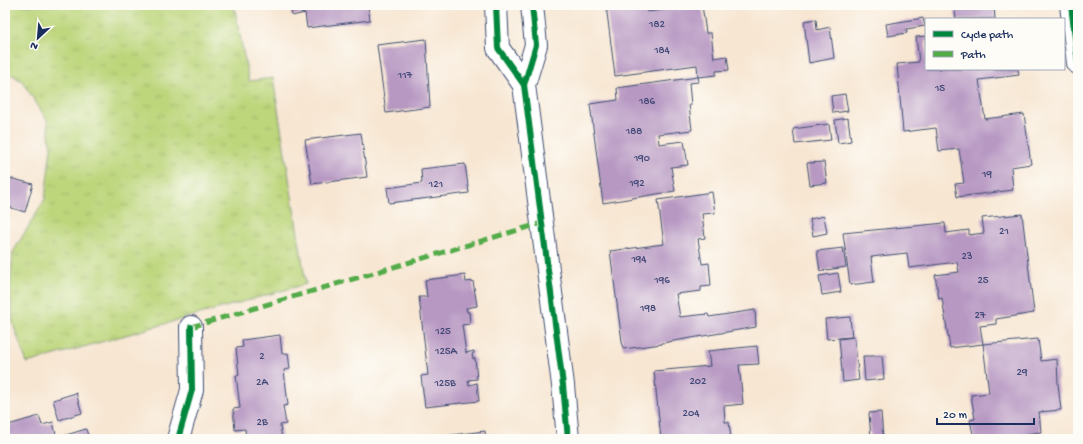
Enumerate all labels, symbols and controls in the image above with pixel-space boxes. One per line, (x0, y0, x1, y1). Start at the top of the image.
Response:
north arrow (18, 18, 58, 58)
legend (925, 18, 1065, 70)
house number: 182 (648, 19, 666, 31)
text: Cycle path (961, 29, 1014, 43)
text: N (29, 38, 40, 52)
house number: 184 (653, 45, 671, 57)
text: Path (960, 49, 986, 63)
house number: 117 (397, 70, 413, 82)
house number: 15 (934, 83, 945, 95)
house number: 186 (638, 96, 655, 108)
house number: 188 (625, 126, 642, 138)
house number: 190 (633, 153, 650, 165)
house number: 19 (981, 169, 992, 181)
house number: 192 (628, 178, 645, 190)
house number: 121 (428, 179, 443, 191)
house number: 21 (999, 226, 1009, 238)
house number: 23 (961, 251, 973, 263)
house number: 194 (630, 254, 647, 266)
house number: 196 (653, 275, 670, 287)
house number: 25 (977, 275, 989, 287)
house number: 198 (639, 303, 656, 315)
house number: 27 (974, 310, 986, 322)
house number: 125 (434, 326, 451, 338)
house number: 125A (434, 346, 458, 358)
house number: 2 (259, 351, 265, 363)
house number: 29 (1017, 367, 1028, 379)
house number: 202 (689, 376, 707, 388)
house number: 2A (256, 377, 268, 389)
house number: 125B (433, 378, 456, 390)
scale bar (937, 400, 1034, 426)
house number: 204 (683, 408, 700, 420)
text: 20 m (943, 409, 968, 423)
house number: 2B (256, 417, 268, 429)

